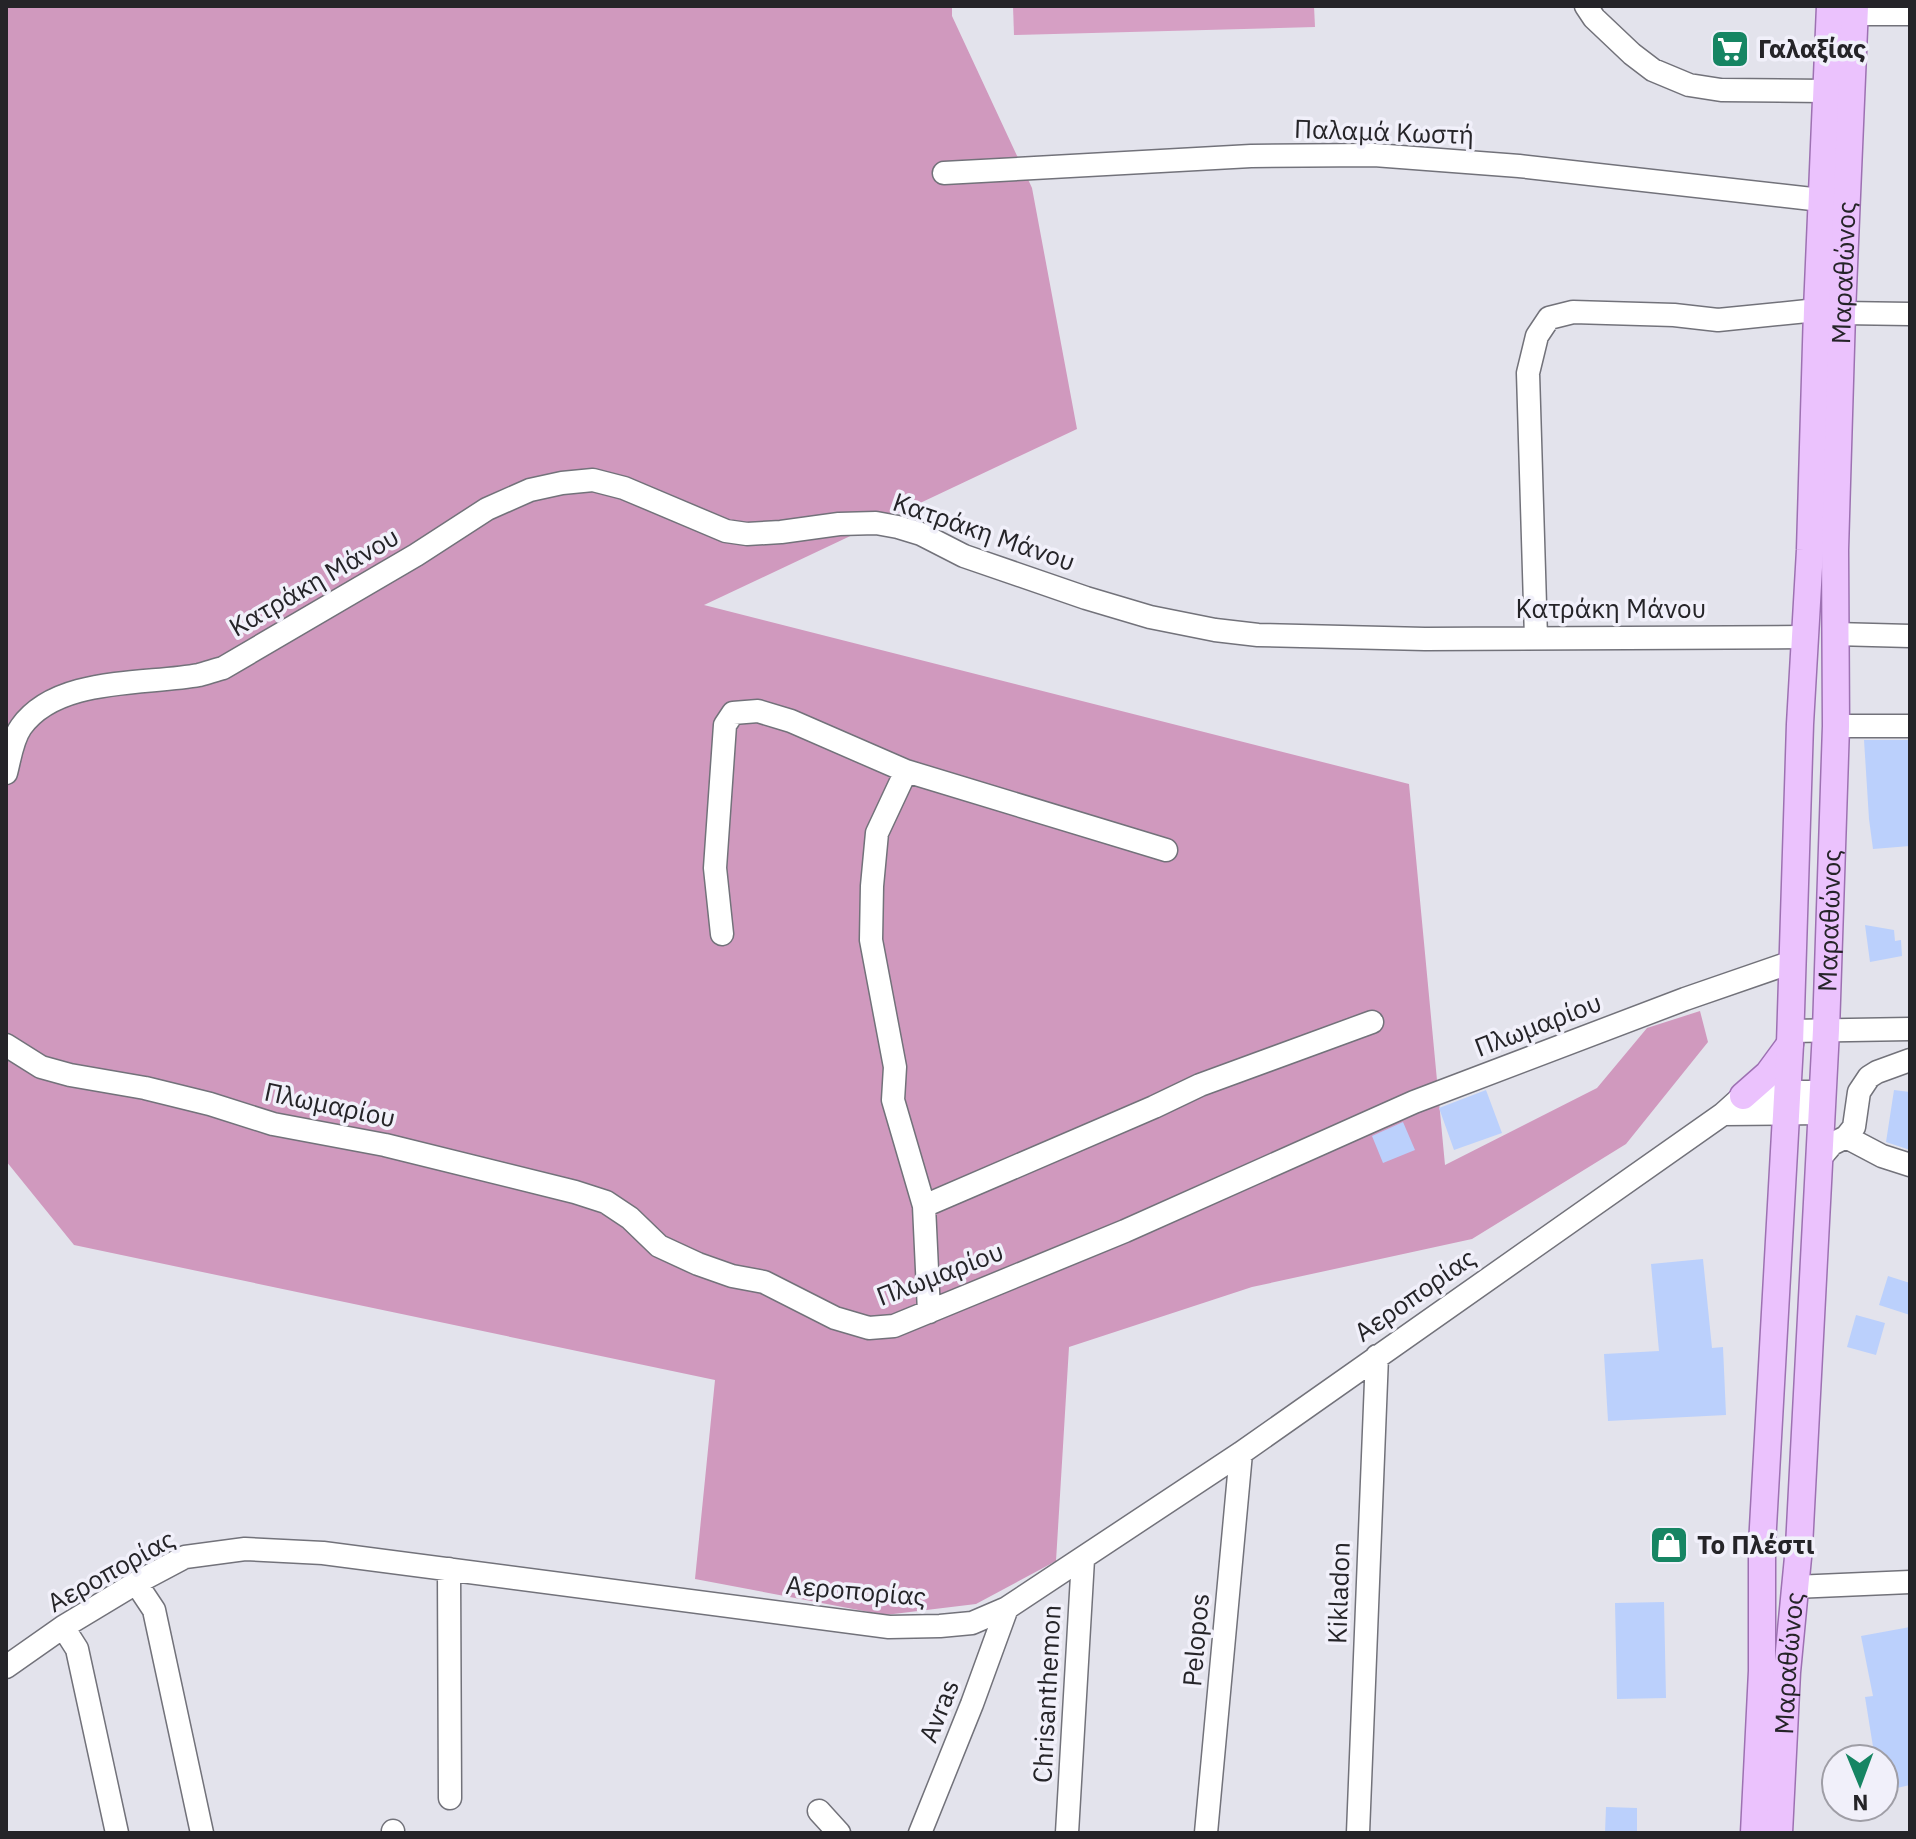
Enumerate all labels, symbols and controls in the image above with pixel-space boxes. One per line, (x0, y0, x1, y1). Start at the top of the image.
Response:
supermarket icon: Γαλαξίας (1709, 28, 1751, 70)
place label: Γαλαξίας (1758, 31, 1866, 65)
street label: Παλαμά Κωστή (1293, 111, 1475, 151)
street label: Μαραθώνος (1823, 201, 1863, 345)
street label: Κατράκη Μάνου (889, 484, 1080, 578)
street label: Κατράκη Μάνου (222, 519, 405, 644)
street label: Κατράκη Μάνου (1516, 591, 1706, 625)
street label: Μαραθώνος (1809, 849, 1848, 992)
street label: Πλωμαρίου (1469, 984, 1606, 1064)
street label: Πλωμαρίου (261, 1074, 399, 1135)
street label: Πλωμαρίου (871, 1233, 1008, 1313)
street label: Αεροπορίας (1347, 1240, 1482, 1348)
street label: Αεροπορίας (41, 1521, 180, 1619)
shop icon: Το Πλέστι (1648, 1524, 1690, 1566)
place label: Το Πλέστι (1697, 1527, 1815, 1561)
street label: Kikladon (1319, 1541, 1357, 1645)
street label: Αεροπορίας (784, 1567, 928, 1613)
street label: Μαραθώνος (1766, 1590, 1811, 1735)
street label: Pelopos (1174, 1592, 1216, 1688)
street label: Chrisanthemon (1024, 1604, 1068, 1784)
street label: Avras (910, 1674, 966, 1747)
north arrow (1820, 1743, 1900, 1823)
text: N (1852, 1789, 1869, 1818)

